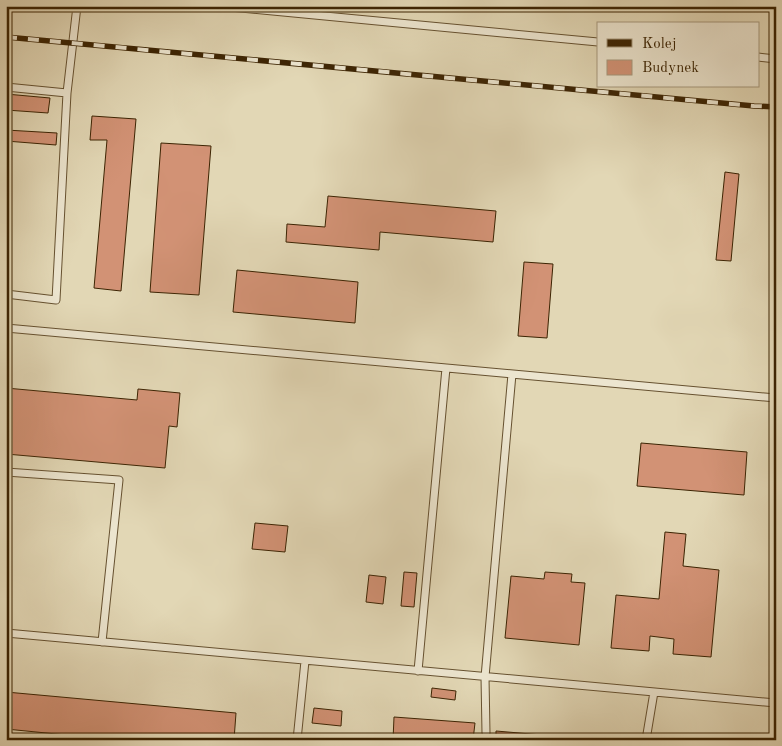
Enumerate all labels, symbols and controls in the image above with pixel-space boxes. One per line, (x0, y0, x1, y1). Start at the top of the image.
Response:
legend (597, 22, 760, 88)
text: Kolej (642, 37, 677, 52)
text: Budynek (642, 61, 699, 76)

